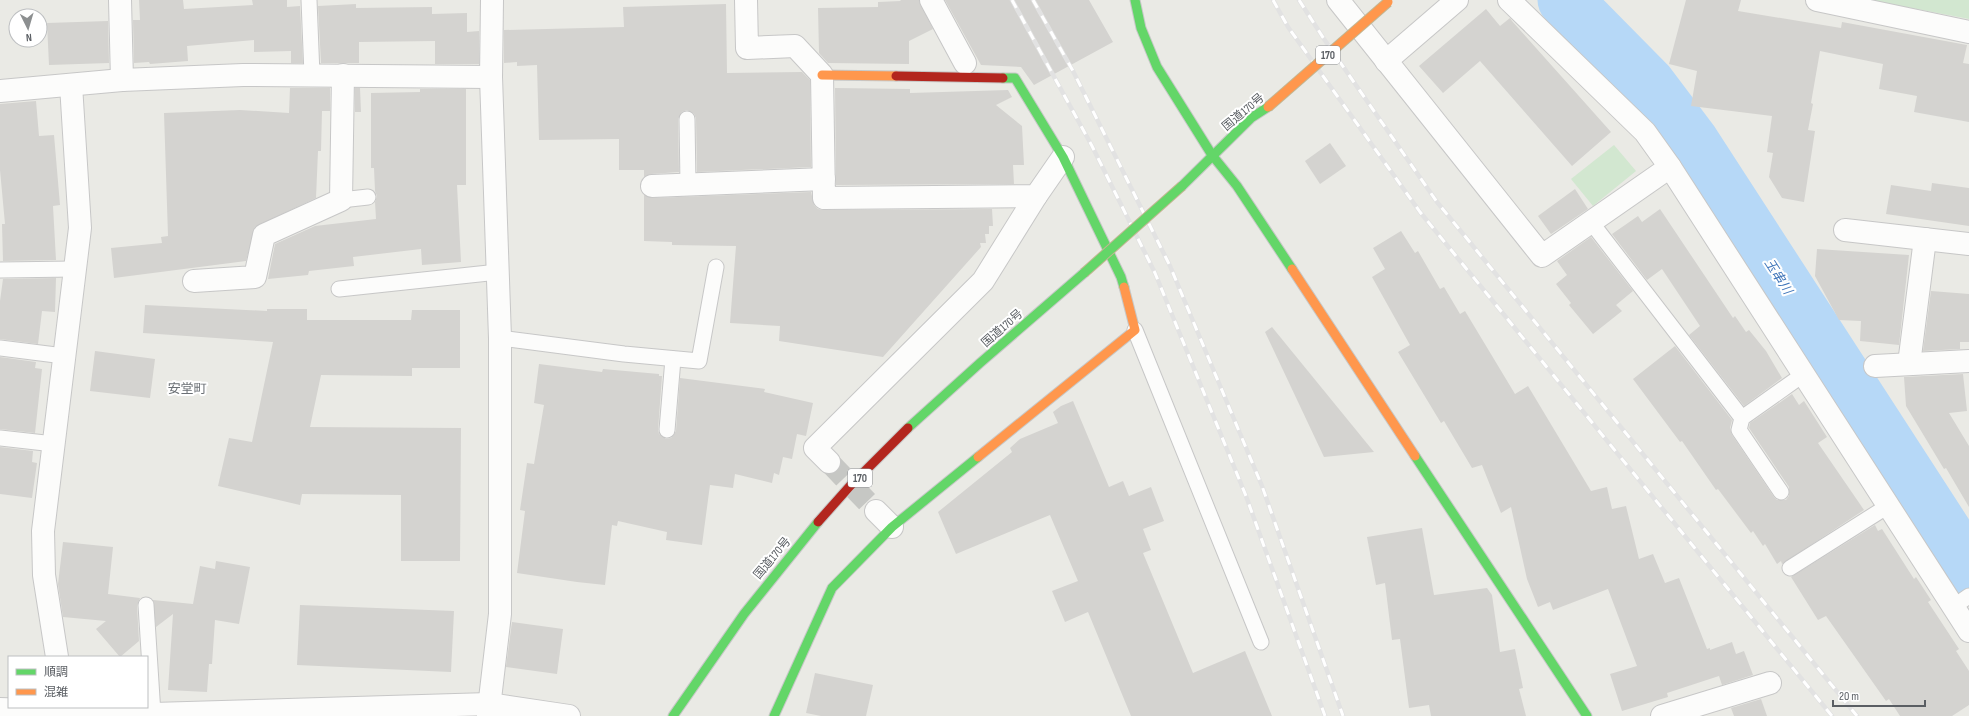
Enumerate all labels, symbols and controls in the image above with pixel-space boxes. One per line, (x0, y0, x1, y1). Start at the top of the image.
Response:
north arrow (8, 8, 48, 48)
text: N (25, 31, 32, 44)
road number: 170 (1316, 46, 1340, 64)
street label: 国道170号 (1219, 90, 1267, 134)
water label: 玉串川 (1761, 256, 1797, 299)
street label: 国道170号 (978, 306, 1026, 351)
district label: 安堂町 (167, 381, 207, 397)
road number: 170 (848, 469, 872, 487)
street label: 国道170号 (750, 534, 794, 582)
legend (8, 656, 148, 708)
text: 順調 (44, 665, 68, 680)
scale bar (1833, 682, 1925, 708)
text: 混雑 (44, 685, 68, 700)
text: 20 m (1839, 689, 1859, 704)

